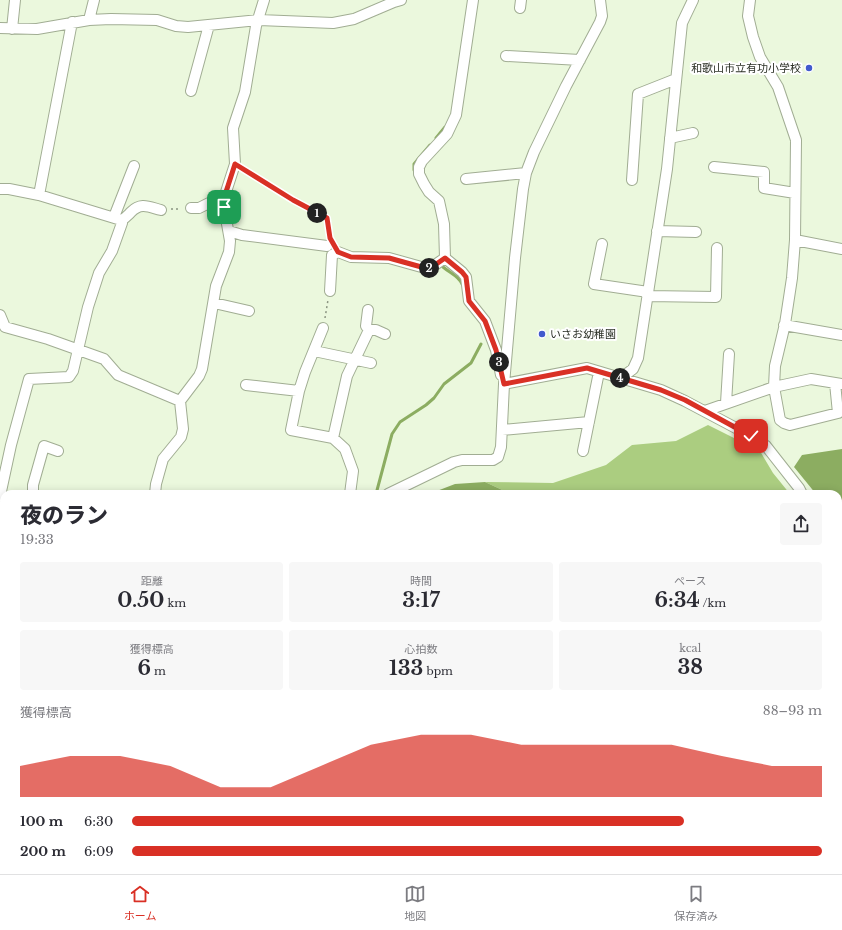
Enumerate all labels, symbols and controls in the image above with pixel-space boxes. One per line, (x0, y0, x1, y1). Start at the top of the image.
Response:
place label: 和歌山市立有功小学校 (691, 61, 801, 75)
marker: 和歌山市立有功小学校 (804, 63, 814, 73)
pin (207, 190, 241, 224)
icon: arrive (213, 196, 235, 218)
pin: 1 (307, 203, 327, 223)
text: 1 (315, 206, 319, 220)
pin: 2 (419, 258, 439, 278)
text: 2 (425, 261, 433, 275)
place label: いさお幼稚園 (550, 327, 616, 341)
marker: いさお幼稚園 (537, 329, 547, 339)
pin: 3 (489, 352, 509, 372)
text: 3 (495, 355, 503, 369)
pin: 4 (610, 368, 630, 388)
text: 4 (616, 371, 624, 385)
pin (734, 419, 768, 453)
icon: check (740, 425, 762, 447)
text: 夜のラン (20, 502, 108, 529)
button: share (780, 503, 822, 545)
text: 19:33 (20, 531, 54, 548)
text: 距離 (141, 574, 163, 588)
text: 時間 (410, 574, 432, 588)
text: ペース (674, 574, 707, 588)
text: 0.50 (117, 588, 164, 612)
text: 3:17 (402, 588, 440, 612)
text: 6:34 (655, 588, 700, 612)
text: km (164, 596, 186, 610)
text: /km (700, 596, 726, 610)
text: kcal (679, 641, 701, 655)
text: 獲得標高 (130, 642, 174, 656)
text: 心拍数 (404, 642, 437, 656)
text: 38 (678, 655, 703, 679)
text: 6 (137, 656, 151, 680)
text: 133 (389, 656, 423, 680)
text: m (151, 664, 166, 678)
text: bpm (423, 664, 453, 678)
text: 88–93 m (763, 702, 822, 719)
text: 獲得標高 (20, 704, 72, 721)
text: 100 m (20, 813, 63, 830)
text: 6:30 (84, 813, 113, 830)
text: 200 m (20, 843, 66, 860)
text: 6:09 (84, 843, 114, 860)
tab: ホーム (124, 883, 157, 923)
tab: 地図 (404, 883, 426, 923)
tab: 保存済み (674, 883, 718, 923)

